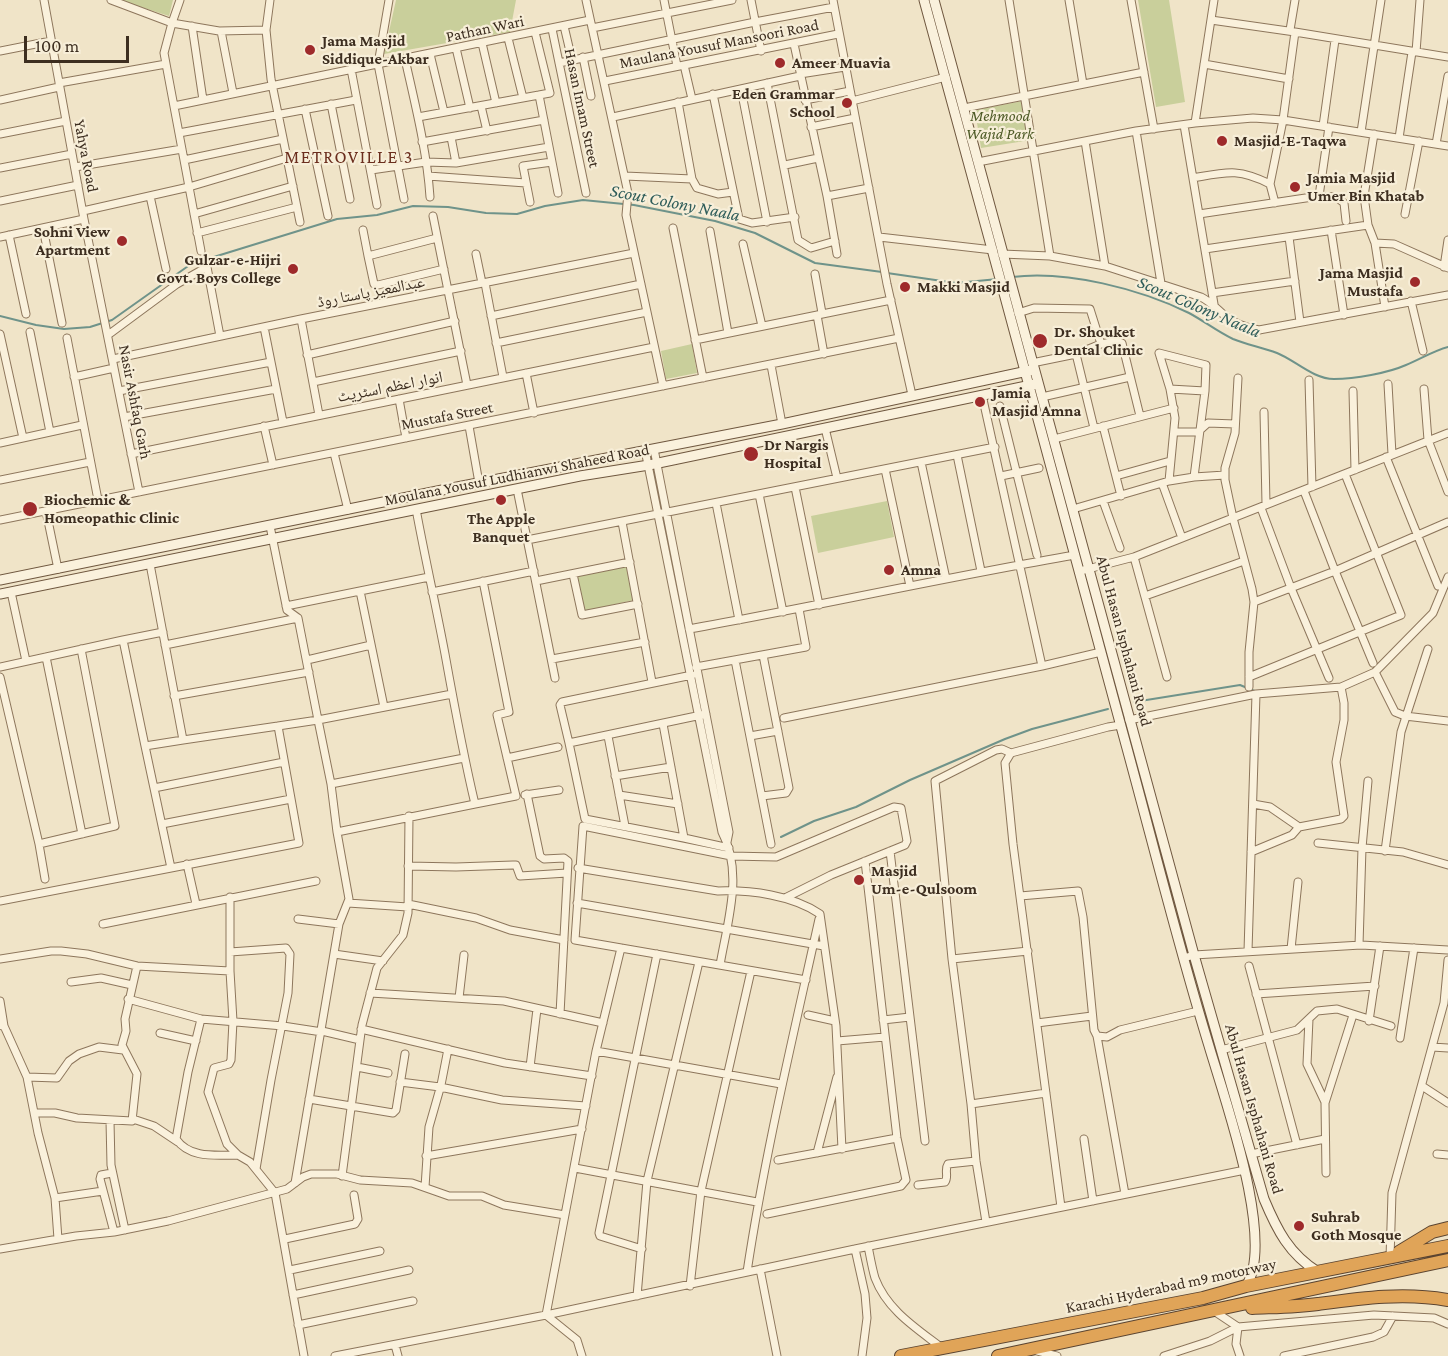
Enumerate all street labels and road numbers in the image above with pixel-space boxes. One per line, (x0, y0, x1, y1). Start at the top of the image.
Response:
street label: Pathan Wari (444, 11, 526, 47)
street label: Maulana Yousuf Mansoori Road (618, 15, 820, 73)
street label: Hasan Imam Street (560, 47, 604, 169)
street label: Yahya Road (70, 118, 102, 194)
street label: عبدالمعیز پاستا روڈ (316, 272, 426, 312)
street label: Nasir Ashfaq Garh (115, 343, 155, 461)
street label: انوار اعظم اسٹریٹ (336, 367, 444, 407)
street label: Mustafa Street (399, 398, 495, 434)
street label: Moulana Yousuf Ludhianwi Shaheed Road (383, 440, 651, 510)
street label: Abul Hasan Isphahani Road (1092, 554, 1156, 728)
street label: Abul Hasan Isphahani Road (1221, 1022, 1287, 1196)
street label: Karachi Hyderabad m9 motorway (1064, 1254, 1278, 1318)

